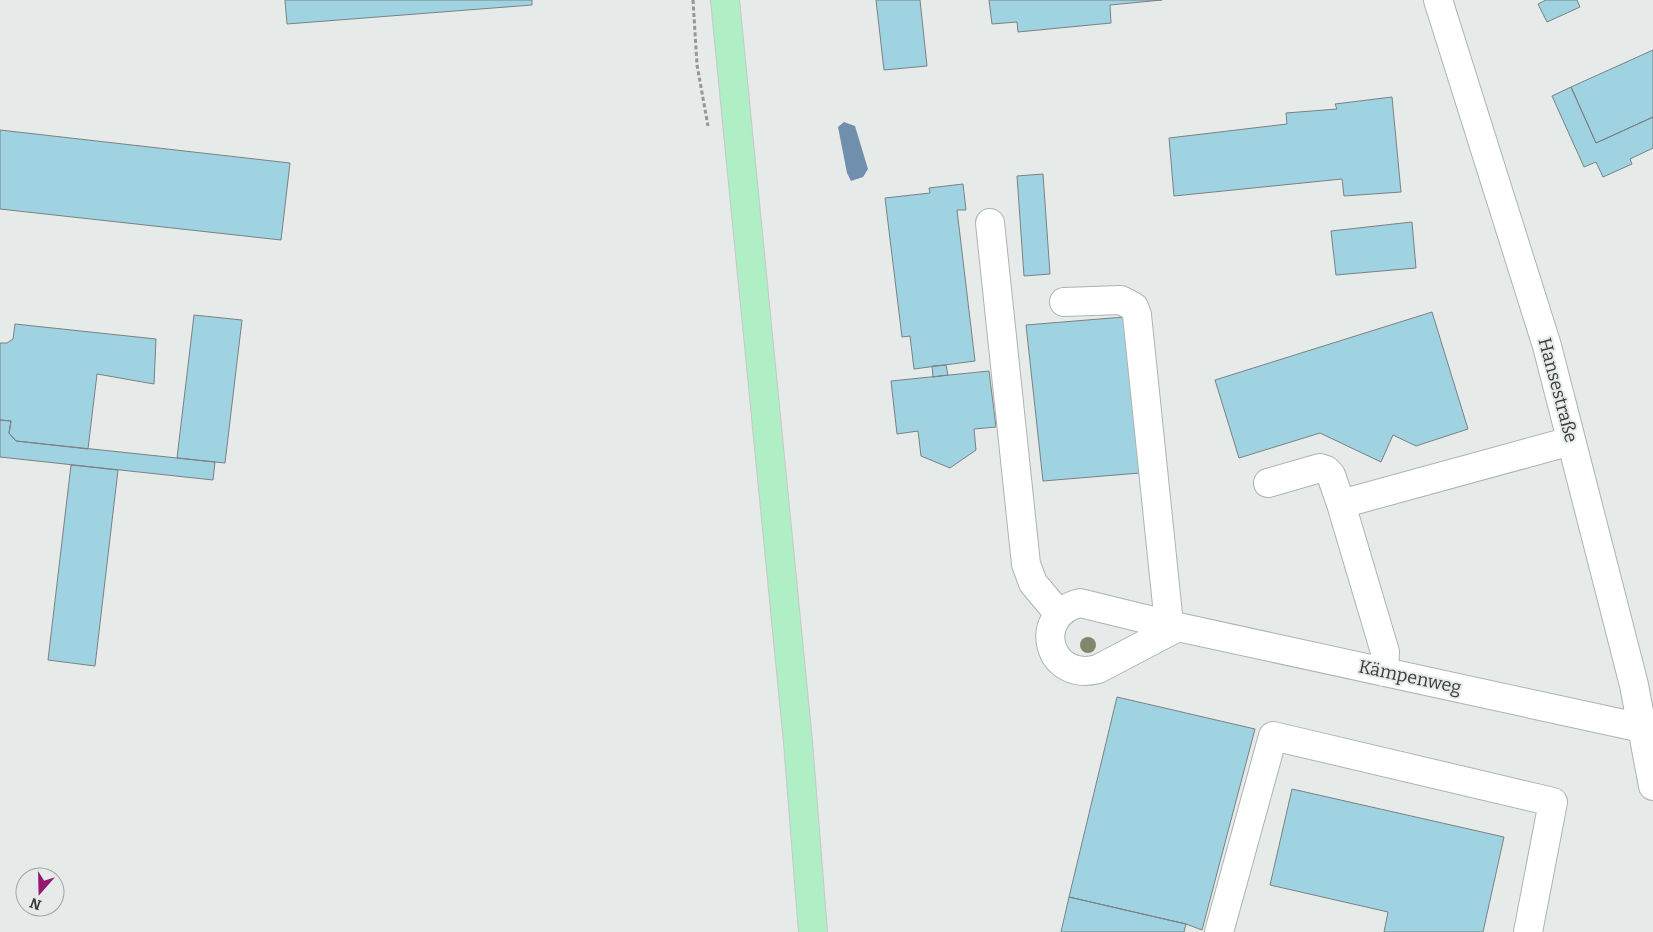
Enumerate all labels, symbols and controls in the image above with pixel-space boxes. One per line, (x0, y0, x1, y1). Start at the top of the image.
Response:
street label: Hansestraße (1533, 335, 1583, 445)
street label: Kämpenweg (1357, 655, 1463, 699)
north arrow (15, 867, 65, 917)
text: N (28, 894, 44, 914)

